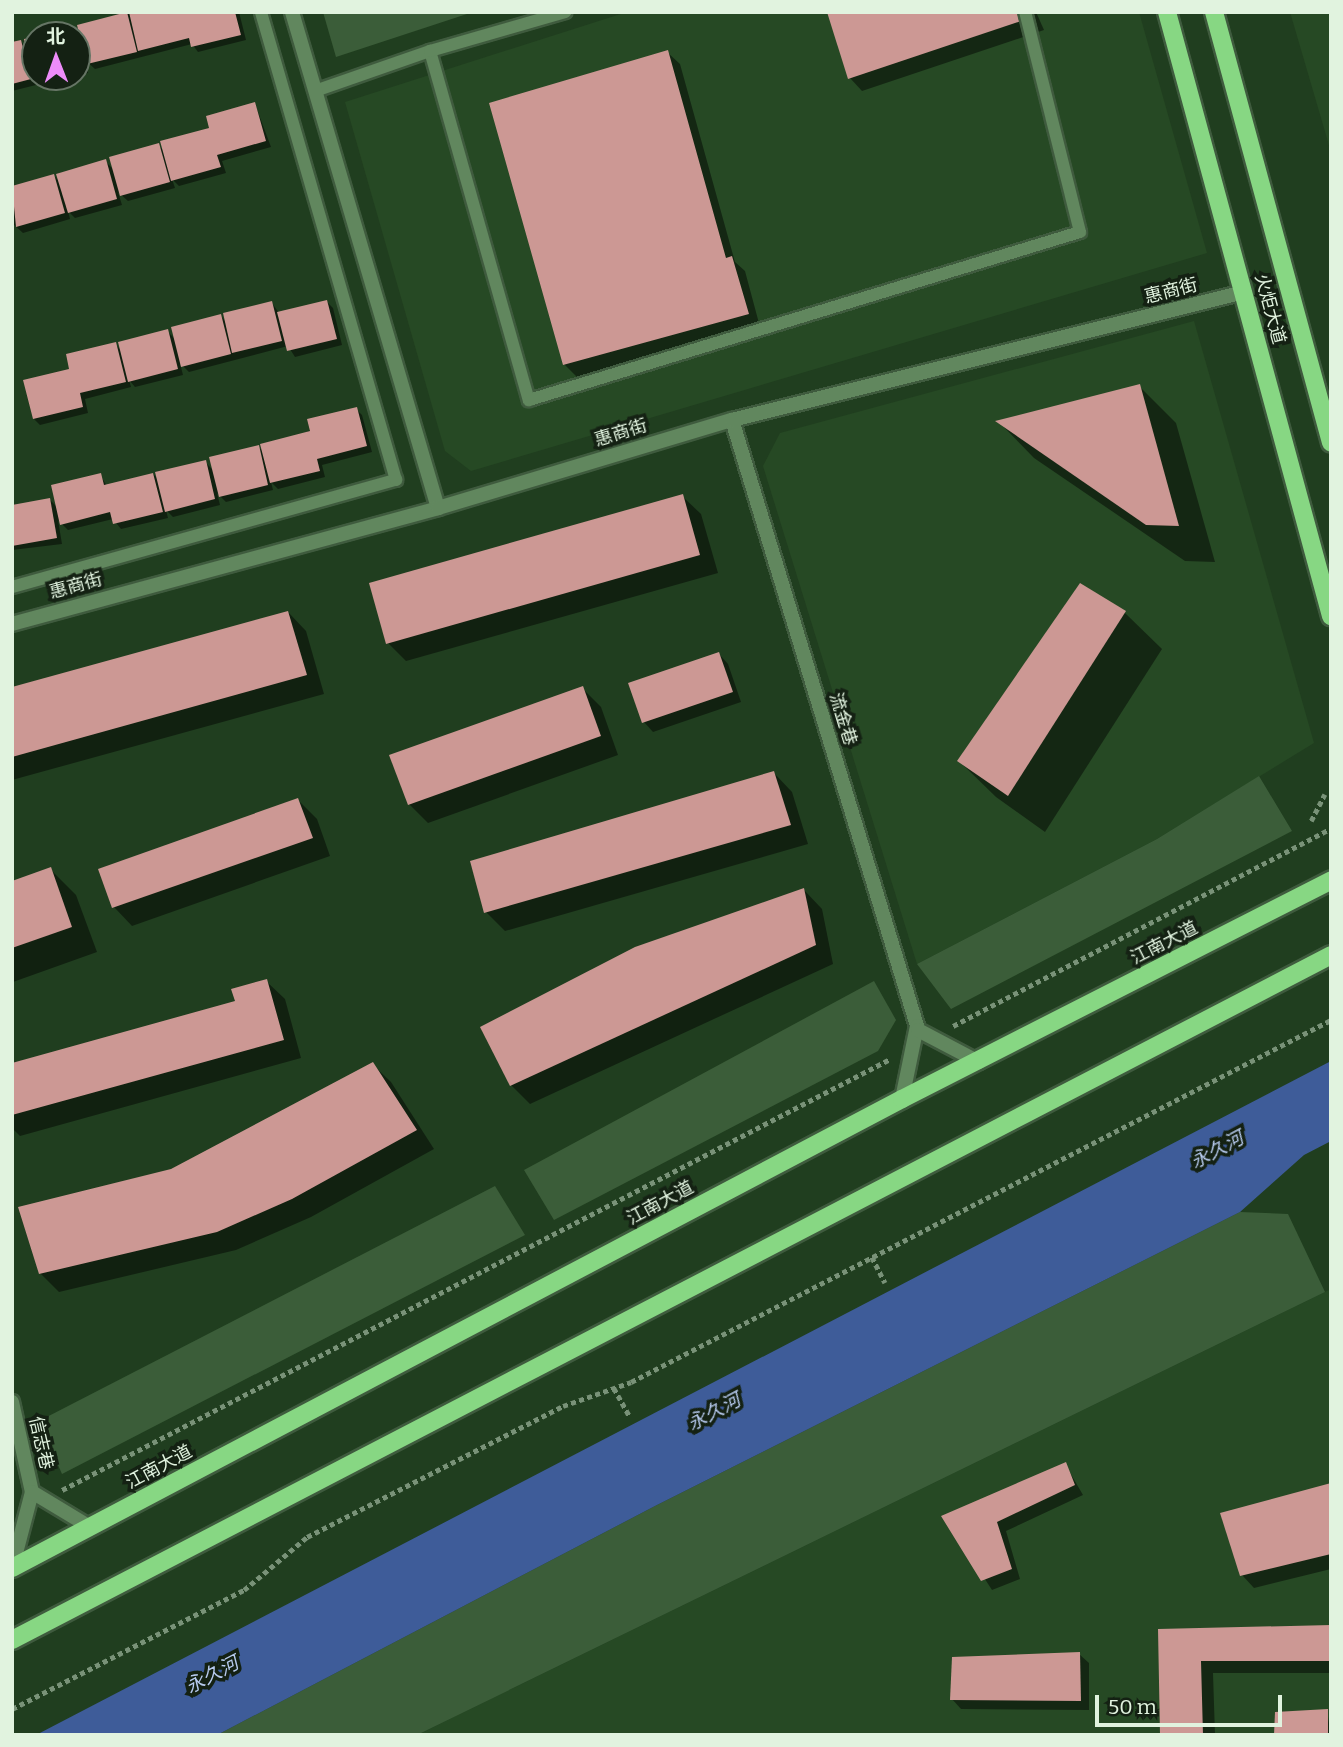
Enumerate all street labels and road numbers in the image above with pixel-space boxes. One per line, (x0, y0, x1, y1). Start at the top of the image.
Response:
street label: 火炬大道 (1250, 271, 1290, 347)
street label: 惠商街 (1142, 274, 1200, 308)
street label: 惠商街 (592, 415, 650, 451)
street label: 惠商街 (47, 569, 105, 603)
street label: 流金巷 (825, 690, 861, 748)
street label: 江南大道 (1127, 917, 1201, 969)
street label: 江南大道 (623, 1177, 697, 1229)
street label: 信志巷 (24, 1414, 58, 1472)
street label: 江南大道 (122, 1441, 196, 1493)

